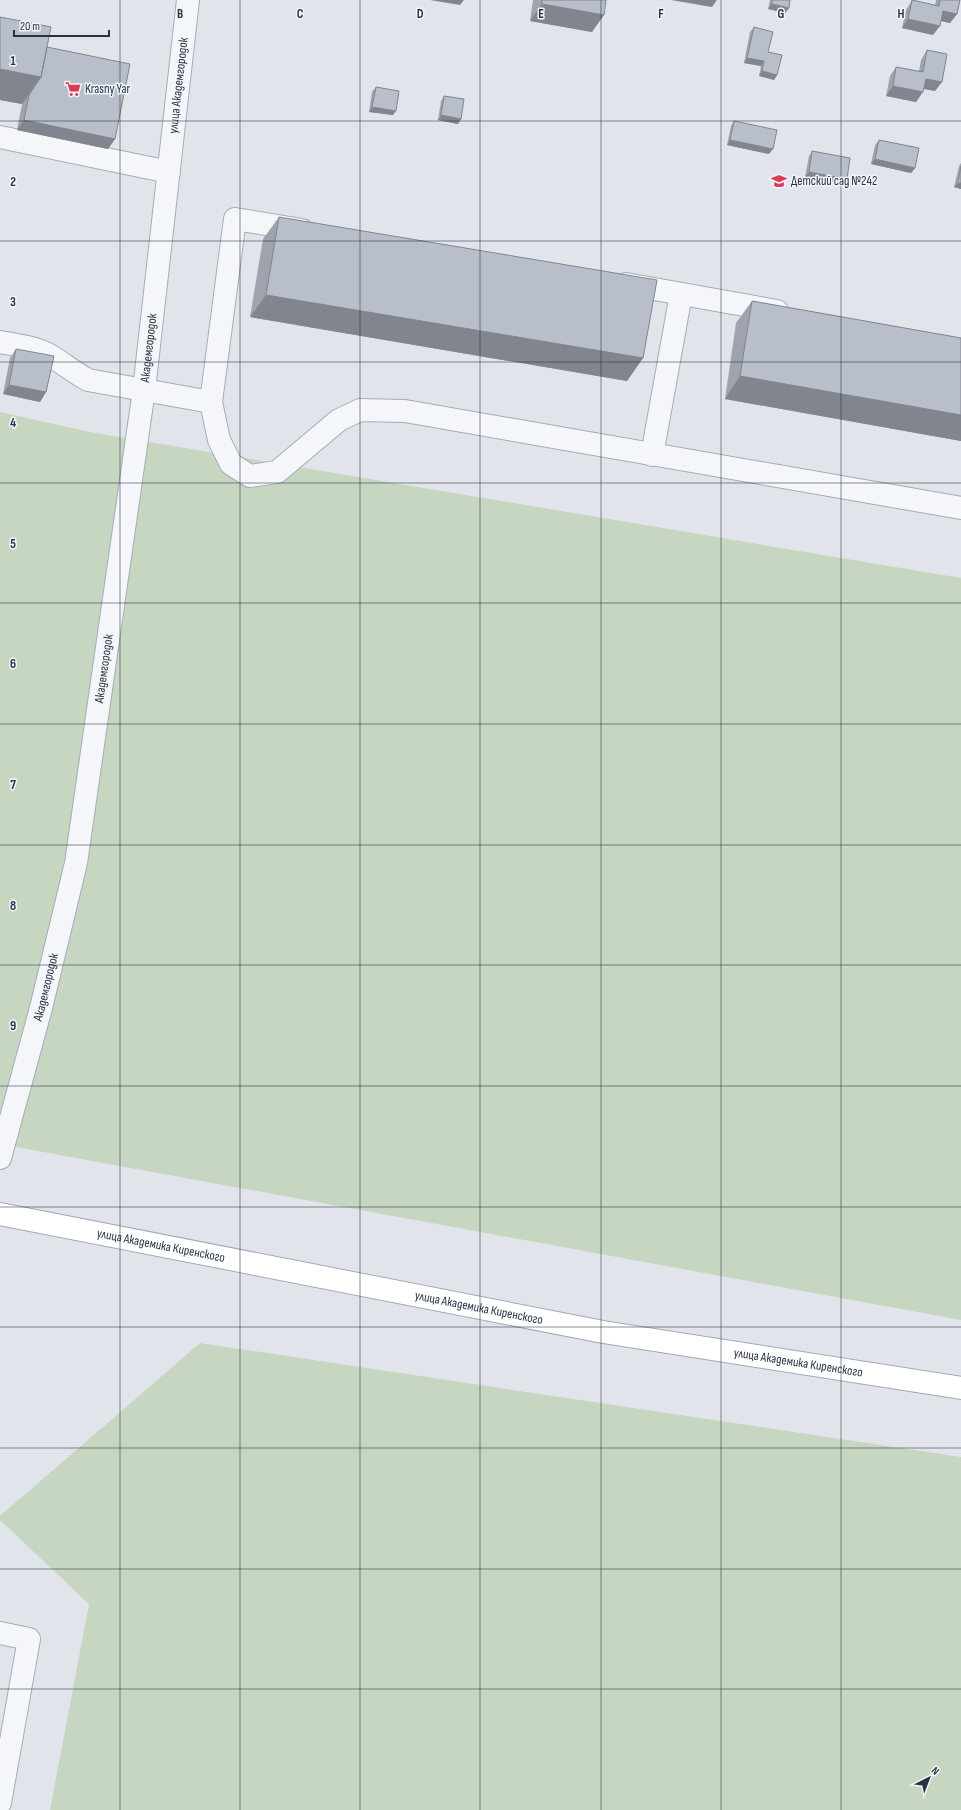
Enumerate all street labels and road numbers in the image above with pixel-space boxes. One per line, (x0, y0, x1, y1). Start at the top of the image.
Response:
street label: улица Академгородок (165, 36, 192, 134)
street label: Академгородок (137, 312, 161, 384)
street label: Академгородок (91, 633, 117, 705)
street label: Академгородок (30, 951, 62, 1024)
street label: улица Академика Киренского (95, 1225, 226, 1266)
street label: улица Академика Киренского (413, 1287, 544, 1328)
street label: улица Академика Киренского (733, 1345, 864, 1381)

